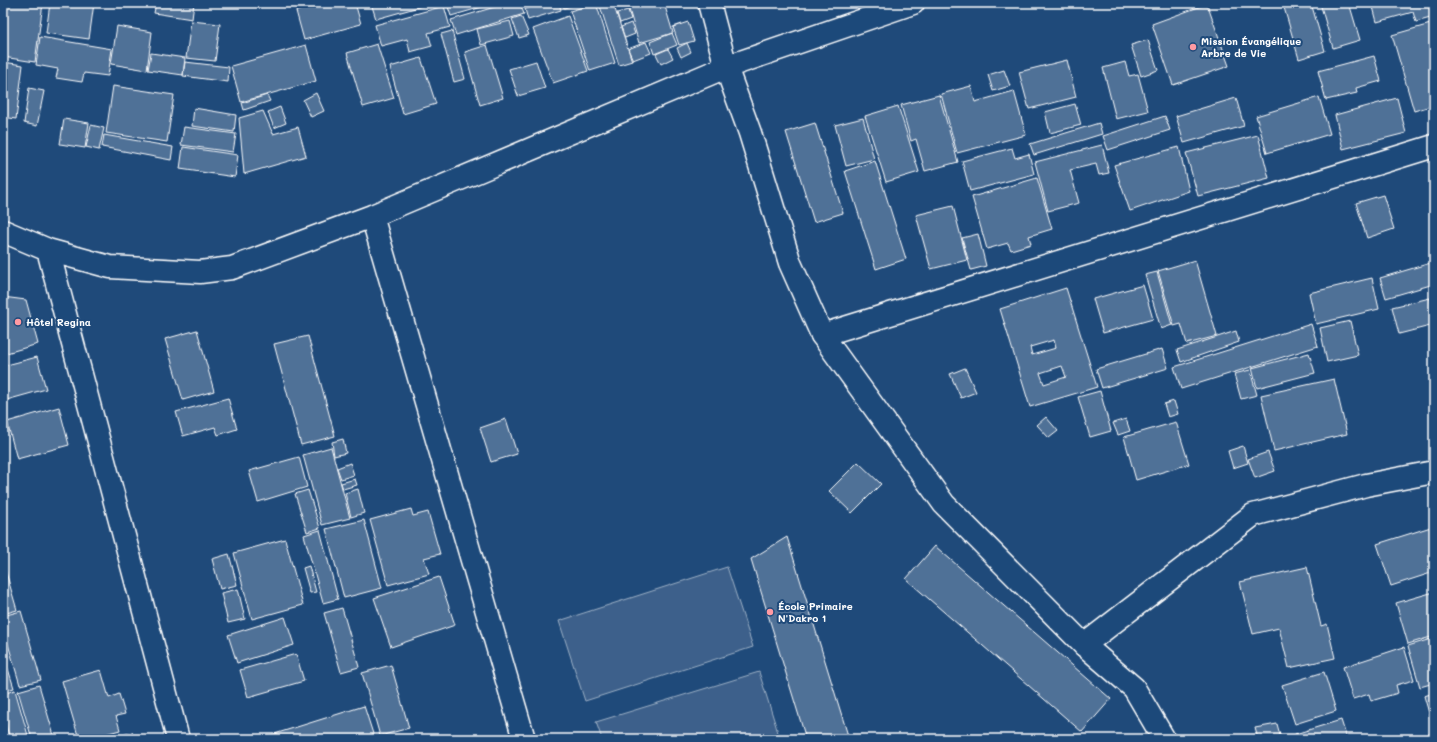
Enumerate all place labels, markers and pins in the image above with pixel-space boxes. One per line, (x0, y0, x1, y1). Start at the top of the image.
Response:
place label: Mission Évangélique Arbre de Vie (1201, 34, 1301, 60)
marker: Mission Évangélique Arbre de Vie (1188, 42, 1198, 52)
place label: Hôtel Regina (26, 315, 91, 329)
marker: Hôtel Regina (13, 317, 23, 327)
place label: École Primaire N'Dakro 1 (778, 599, 853, 625)
marker: École Primaire N'Dakro 1 (765, 607, 775, 617)

